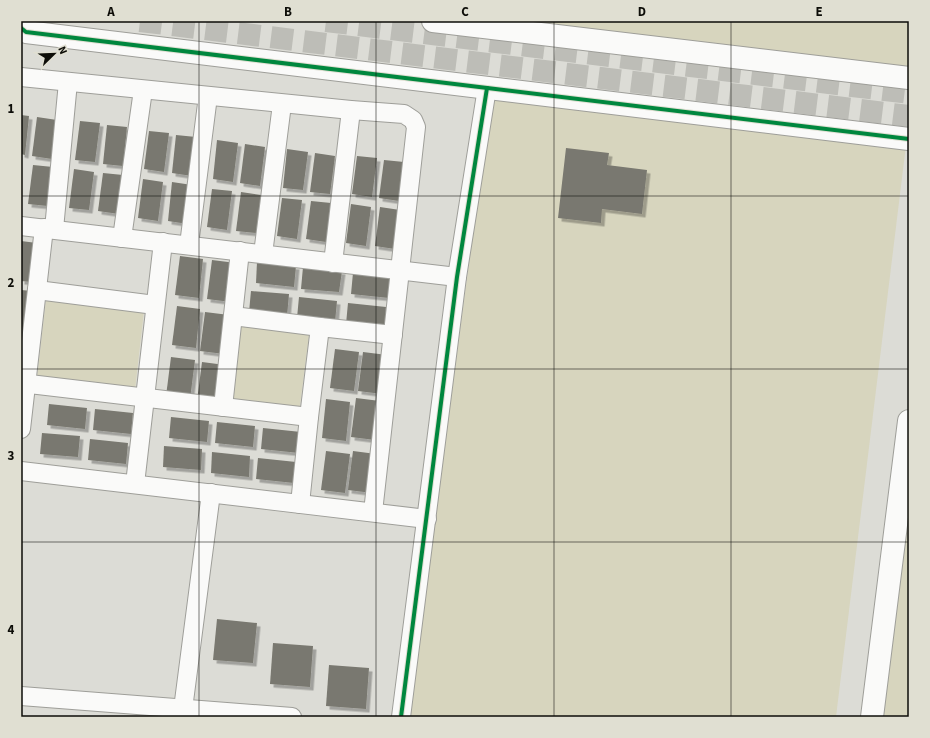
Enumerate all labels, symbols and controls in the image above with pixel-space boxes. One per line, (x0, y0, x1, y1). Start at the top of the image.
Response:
text: A (106, 3, 115, 21)
text: B (284, 3, 292, 21)
text: C (461, 3, 469, 21)
text: D (638, 3, 646, 21)
text: E (815, 3, 823, 21)
north arrow (34, 34, 74, 74)
text: N (54, 44, 71, 57)
text: 1 (8, 100, 15, 118)
text: 2 (8, 274, 15, 292)
text: 3 (8, 447, 15, 465)
text: 4 (8, 621, 15, 639)

